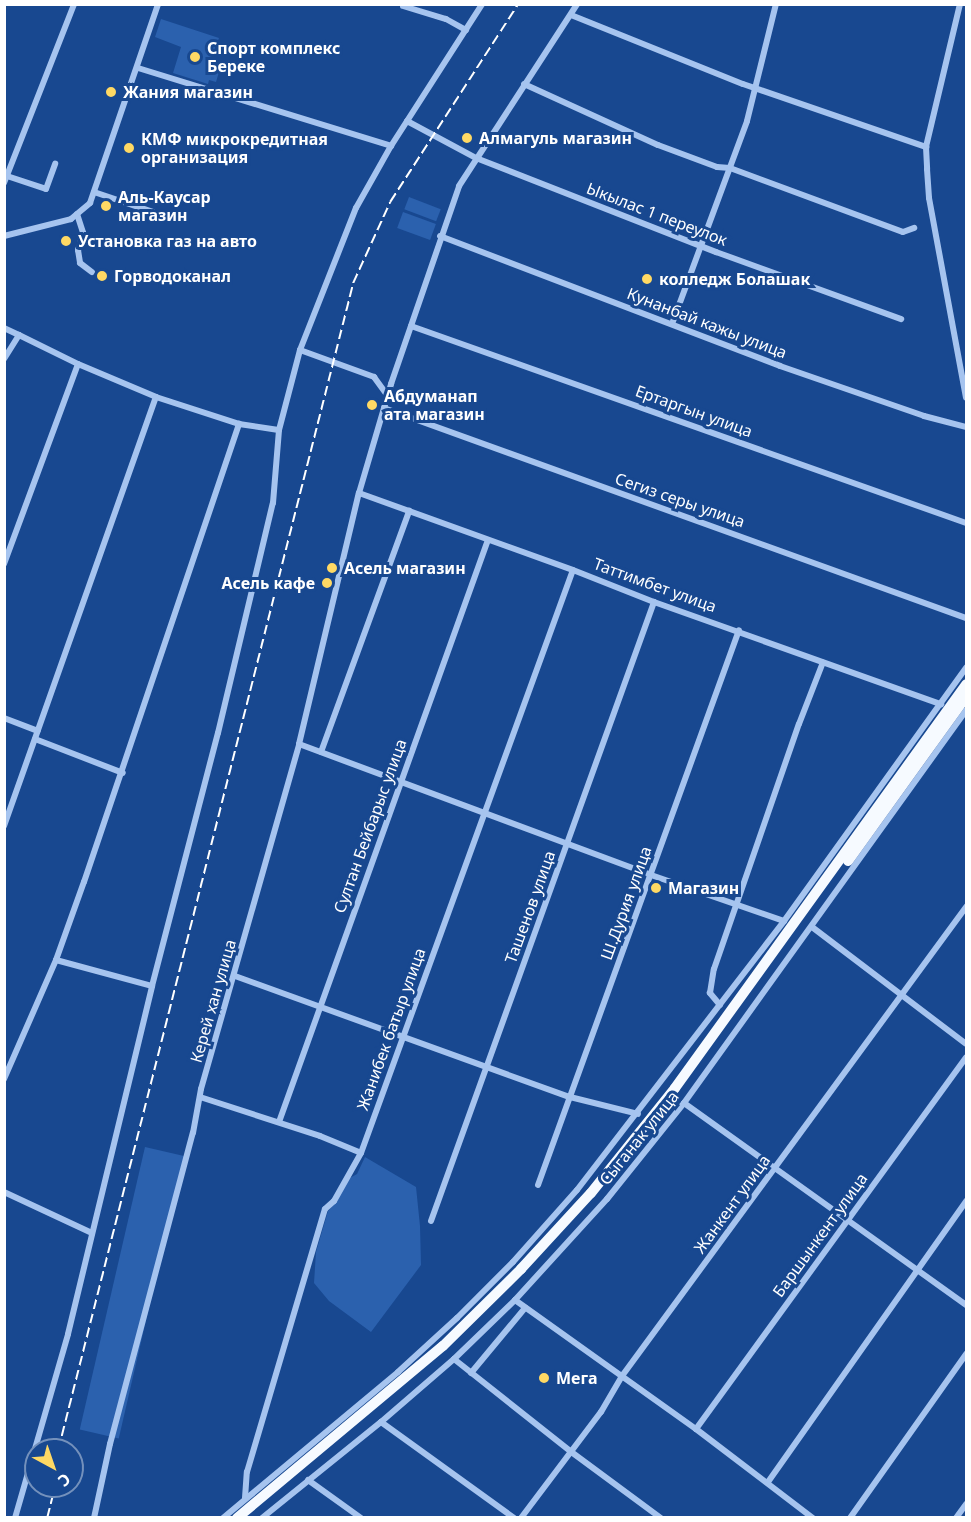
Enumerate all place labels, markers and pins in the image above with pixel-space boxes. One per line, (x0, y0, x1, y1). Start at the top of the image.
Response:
place label: Спорт комплекс Береке (207, 38, 340, 76)
marker: Спорт комплекс Береке (188, 50, 202, 64)
place label: Жания магазин (123, 82, 253, 102)
marker: Жания магазин (104, 85, 118, 99)
place label: Алмагуль магазин (479, 128, 632, 148)
place label: КМФ микрокредитная организация (141, 129, 328, 167)
marker: Алмагуль магазин (460, 131, 474, 145)
marker: КМФ микрокредитная организация (122, 141, 136, 155)
place label: Аль-Каусар магазин (118, 187, 211, 225)
marker: Аль-Каусар магазин (99, 199, 113, 213)
place label: Установка газ на авто (78, 231, 257, 251)
marker: Установка газ на авто (59, 234, 73, 248)
place label: Горводоканал (114, 266, 231, 286)
marker: Горводоканал (95, 269, 109, 283)
place label: колледж Болашак (659, 269, 810, 289)
marker: колледж Болашак (640, 272, 654, 286)
place label: Абдуманап ата магазин (384, 386, 485, 424)
marker: Абдуманап ата магазин (365, 398, 379, 412)
place label: Асель магазин (344, 558, 466, 578)
marker: Асель магазин (325, 561, 339, 575)
place label: Асель кафе (222, 573, 315, 593)
marker: Асель кафе (320, 576, 334, 590)
place label: Магазин (668, 878, 739, 898)
marker: Магазин (649, 881, 663, 895)
place label: Мега (556, 1368, 598, 1388)
marker: Мега (537, 1371, 551, 1385)

